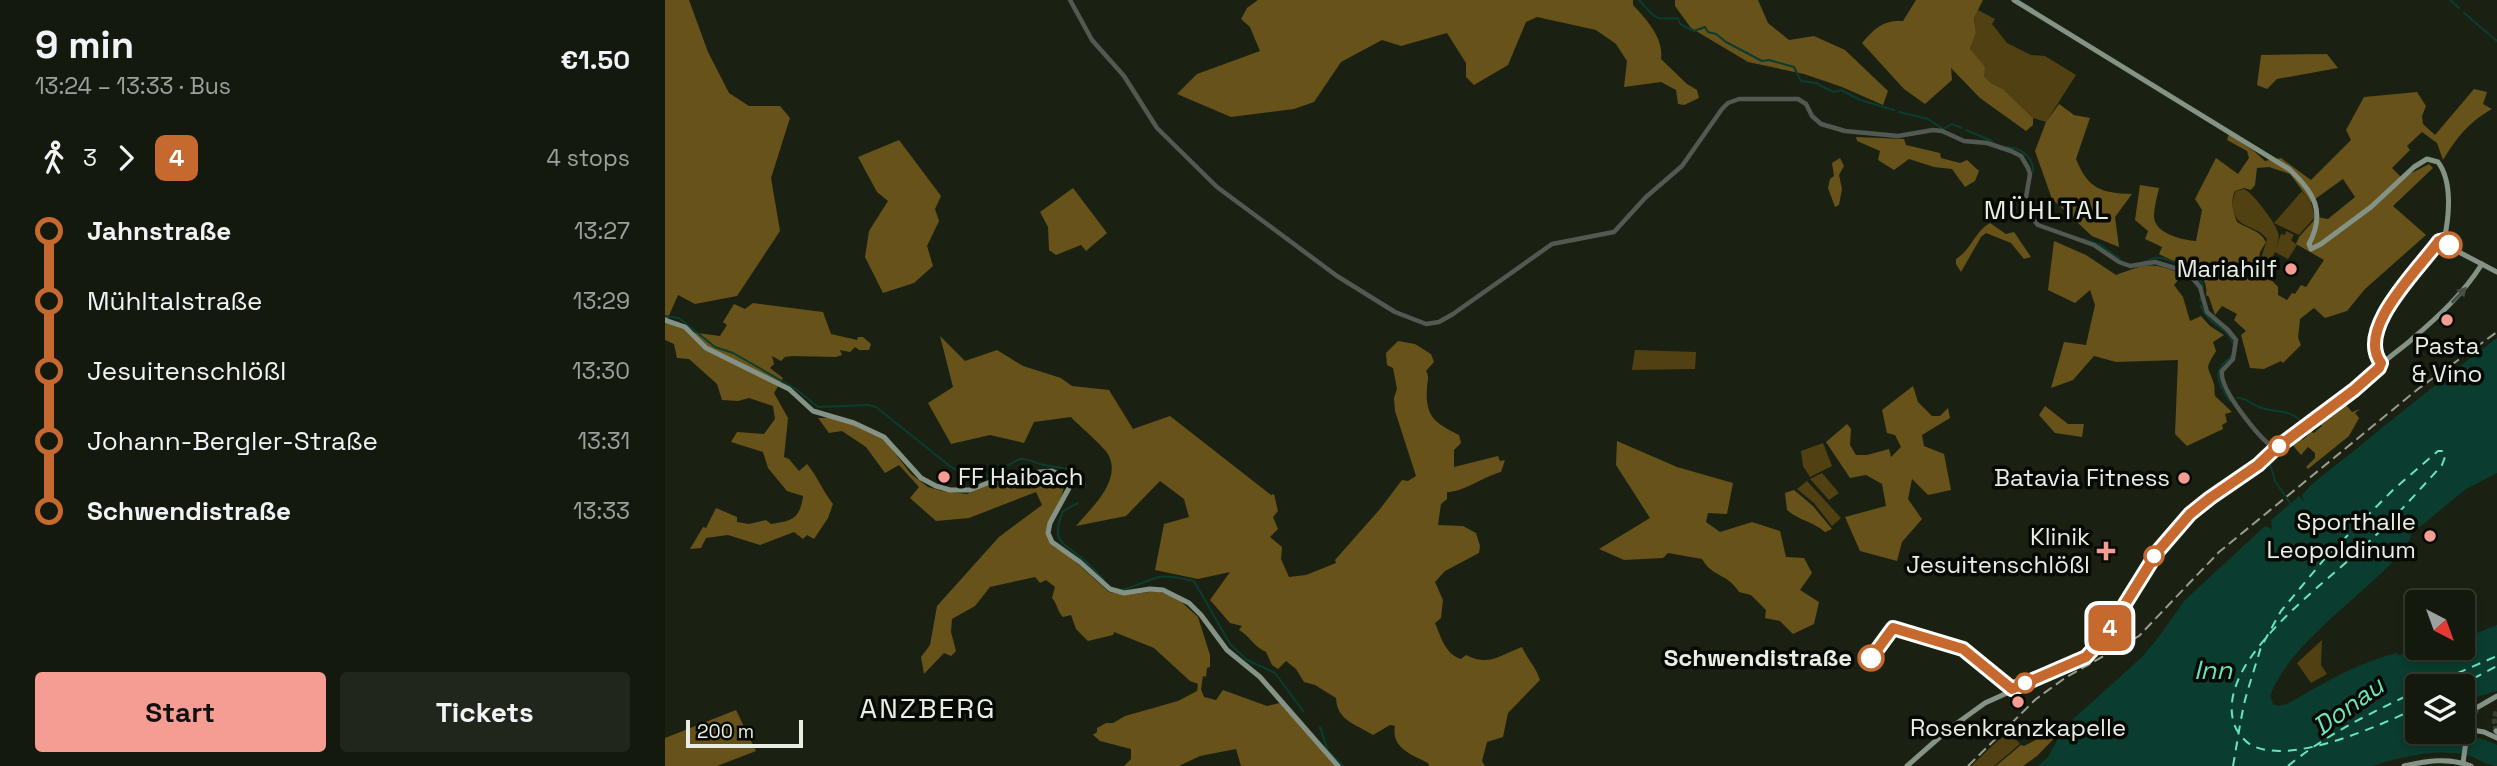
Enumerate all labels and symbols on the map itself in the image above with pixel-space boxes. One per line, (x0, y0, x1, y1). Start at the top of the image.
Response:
district label: MÜHLTAL (1984, 193, 2110, 227)
unlabelled marker (2436, 232, 2462, 258)
place label: Mariahilf (2177, 253, 2277, 284)
marker: Mariahilf (2283, 261, 2299, 277)
one-way arrow (2451, 286, 2467, 304)
marker: Pasta & Vino (2439, 312, 2455, 328)
place label: Pasta & Vino (2412, 330, 2482, 389)
unlabelled marker (2269, 436, 2289, 456)
place label: FF Haibach (958, 461, 1084, 492)
place label: Batavia Fitness (1994, 462, 2170, 493)
marker: FF Haibach (936, 469, 952, 485)
marker: Batavia Fitness (2176, 470, 2192, 486)
place label: Sporthalle Leopoldinum (2267, 506, 2416, 565)
place label: Klinik Jesuitenschlößl (1906, 521, 2090, 580)
marker: Sporthalle Leopoldinum (2422, 528, 2438, 544)
marker: Klinik Jesuitenschlößl (2096, 541, 2116, 561)
unlabelled marker (2144, 546, 2164, 566)
north arrow (2405, 590, 2475, 660)
line badge: 4 (2087, 605, 2133, 651)
place label: Schwendistraße (1664, 642, 1852, 673)
marker: Schwendistraße (1858, 645, 1884, 671)
water label: Inn (2194, 653, 2233, 687)
water label: Donau (2306, 668, 2391, 743)
unlabelled marker (2015, 673, 2035, 693)
district label: ANZBERG (860, 690, 996, 726)
marker: Rosenkranzkapelle (2010, 694, 2026, 710)
place label: Rosenkranzkapelle (1910, 712, 2126, 743)
scale bar (686, 717, 803, 749)

